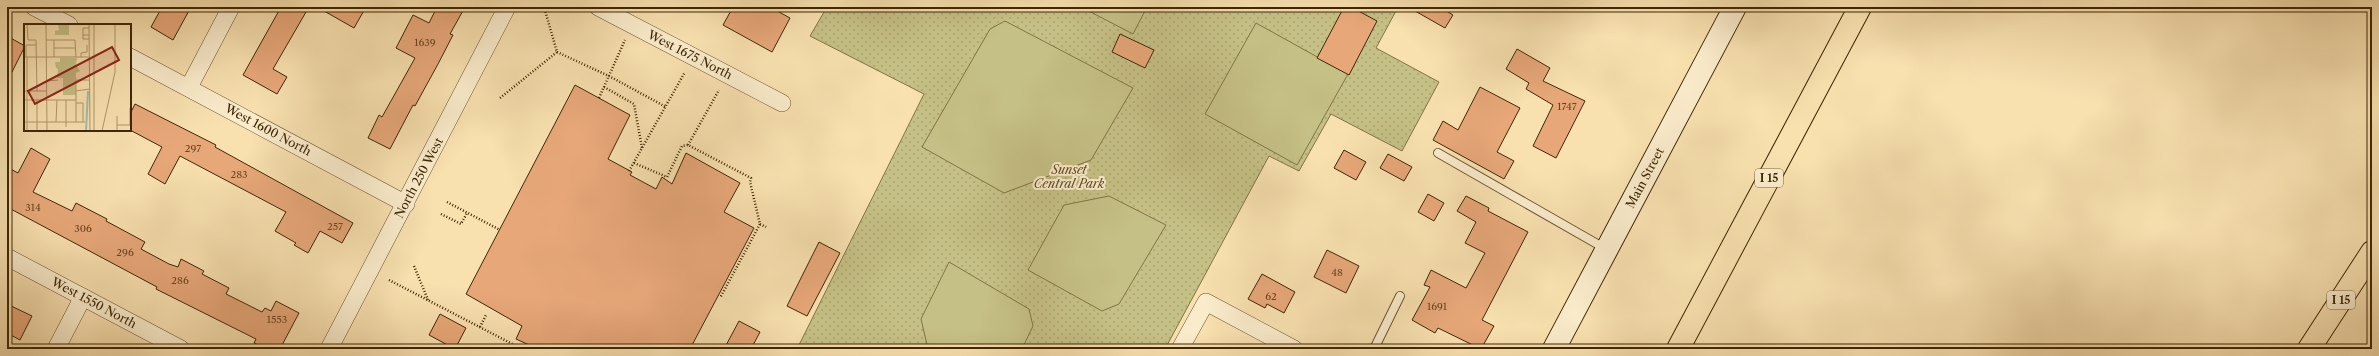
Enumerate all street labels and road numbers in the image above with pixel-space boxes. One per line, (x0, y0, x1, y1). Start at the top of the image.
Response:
street label: West 1675 North (645, 26, 735, 83)
street label: West 1600 North (222, 100, 314, 159)
street label: North 250 West (391, 134, 446, 221)
street label: Main Street (1622, 144, 1667, 211)
road number: I 15 (1755, 169, 1783, 187)
street label: West 1550 North (48, 273, 140, 331)
road number: I 15 (2327, 291, 2355, 309)

